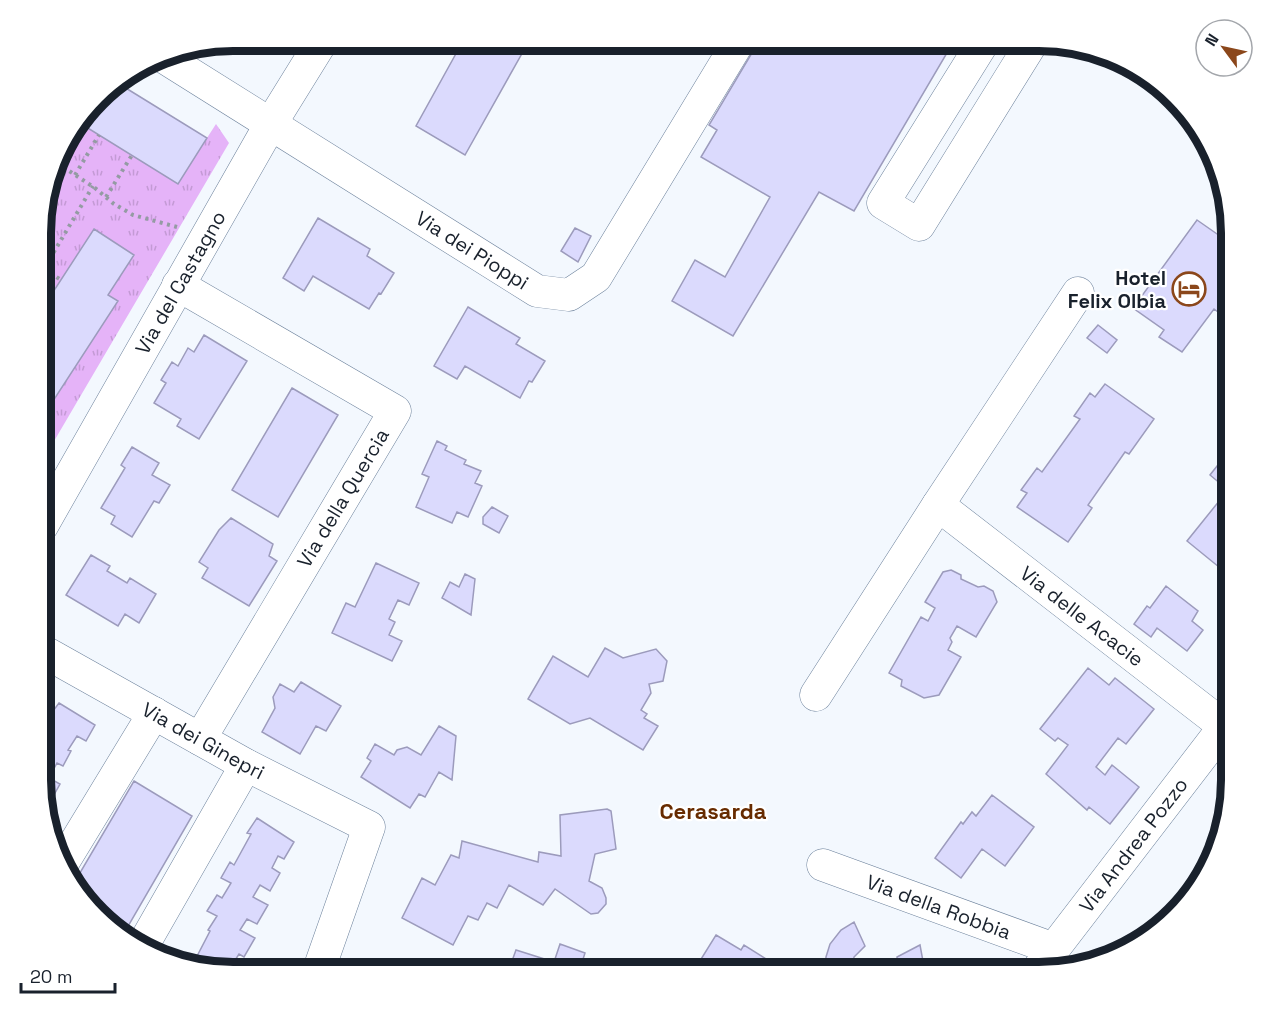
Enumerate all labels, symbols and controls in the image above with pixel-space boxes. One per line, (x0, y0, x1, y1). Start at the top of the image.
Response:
north arrow (1194, 18, 1254, 78)
text: N (1200, 30, 1224, 50)
street label: Via dei Pioppi (411, 205, 534, 296)
street label: Via del Castagno (129, 206, 232, 359)
place label: Hotel Felix Olbia (1068, 265, 1166, 314)
hotel icon: Hotel Felix Olbia (1171, 271, 1207, 307)
street label: Via della Quercia (291, 424, 395, 572)
street label: Via delle Acacie (1015, 560, 1149, 672)
street label: Via dei Ginepri (137, 696, 269, 785)
street label: Via Andrea Pozzo (1073, 772, 1194, 918)
district label: Cerasarda (659, 797, 767, 825)
street label: Via della Robbia (863, 869, 1015, 945)
scale bar (21, 956, 116, 994)
text: 20 m (30, 965, 73, 988)

